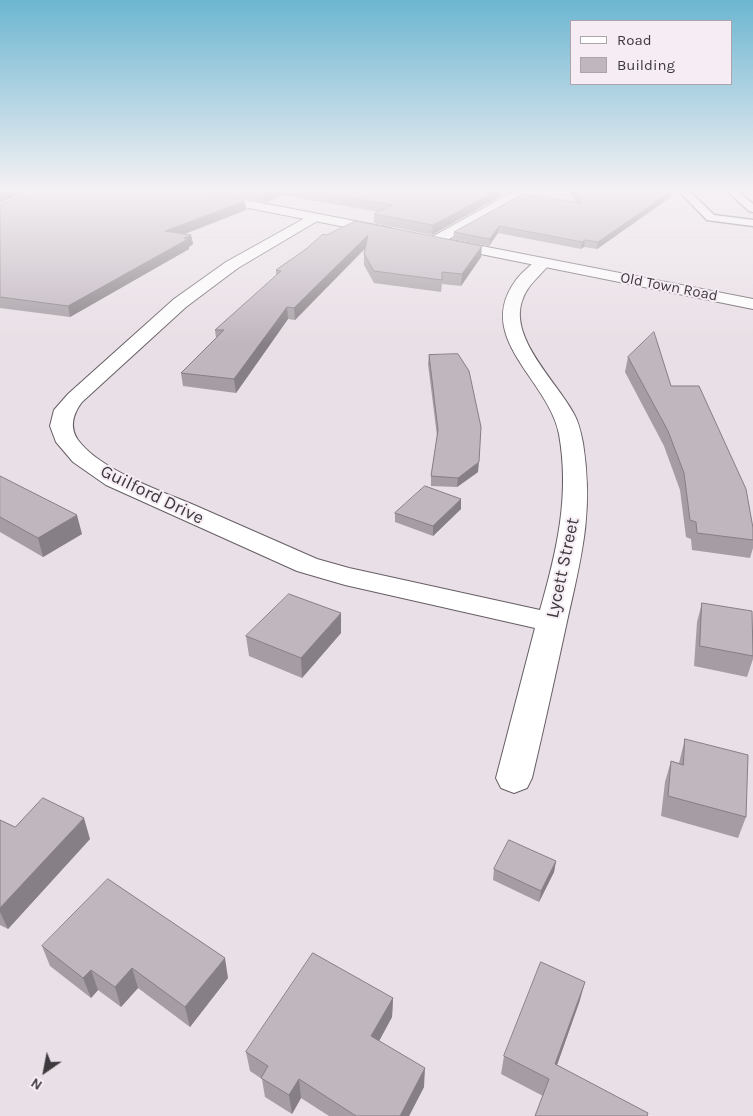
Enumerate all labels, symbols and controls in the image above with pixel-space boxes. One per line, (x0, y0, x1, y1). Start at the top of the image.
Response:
legend (570, 20, 733, 85)
text: Road (617, 31, 652, 49)
text: Building (617, 56, 675, 74)
street label: Old Town Road (619, 269, 719, 305)
street label: Guilford Drive (97, 461, 207, 529)
street label: Lycett Street (542, 516, 584, 620)
north arrow (20, 1046, 70, 1096)
text: N (28, 1074, 45, 1094)

